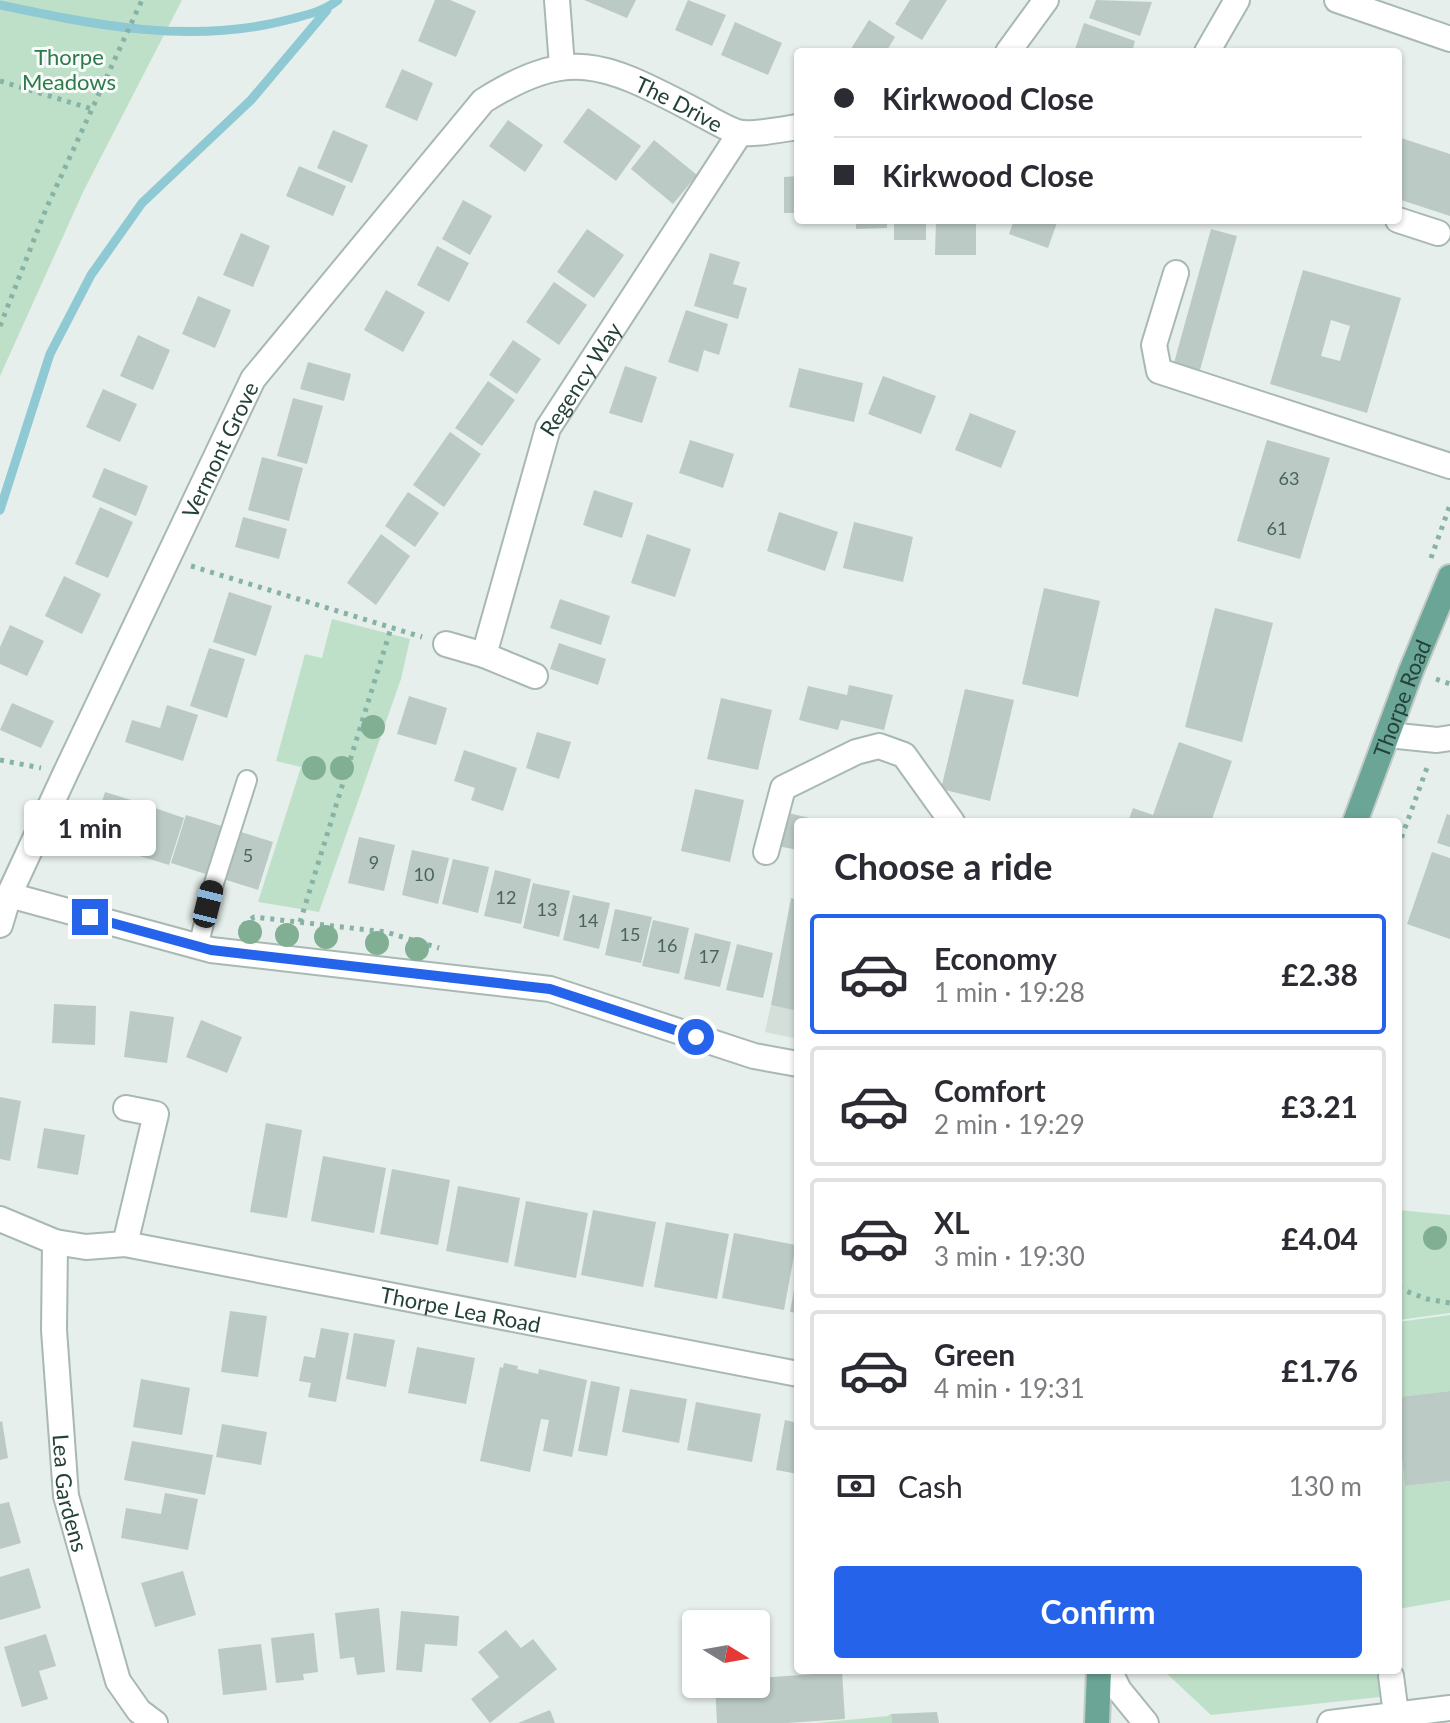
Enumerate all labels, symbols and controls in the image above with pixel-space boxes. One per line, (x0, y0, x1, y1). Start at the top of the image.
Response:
park label: Thorpe Meadows (22, 43, 116, 95)
street label: The Drive (631, 70, 728, 137)
text: Kirkwood Close (882, 80, 1094, 116)
text: Kirkwood Close (882, 157, 1094, 193)
street label: Regency Way (533, 316, 627, 441)
street label: Vermont Grove (176, 377, 263, 522)
house number: 63 (1279, 467, 1299, 489)
house number: 61 (1267, 517, 1287, 539)
street label: Thorpe Road (1367, 635, 1436, 761)
callout: 1 min (24, 801, 156, 857)
text: 1 min (58, 812, 122, 844)
house number: 5 (243, 844, 253, 866)
text: Choose a ride (834, 844, 1053, 888)
house number: 9 (369, 851, 379, 873)
house number: 10 (414, 863, 434, 885)
car (191, 878, 225, 930)
house number: 12 (496, 886, 516, 908)
house number: 13 (537, 898, 557, 920)
route end (72, 899, 108, 935)
house number: 14 (578, 909, 598, 931)
house number: 15 (620, 923, 640, 945)
house number: 16 (657, 934, 677, 956)
icon: car (838, 938, 910, 1010)
text: Economy (934, 940, 1057, 976)
house number: 17 (699, 945, 719, 967)
text: £2.38 (1281, 956, 1358, 992)
text: 1 min · 19:28 (934, 976, 1085, 1008)
route start (678, 1019, 714, 1055)
icon: car (838, 1070, 910, 1142)
text: Comfort (934, 1072, 1046, 1108)
text: £3.21 (1281, 1088, 1358, 1124)
text: 2 min · 19:29 (934, 1108, 1085, 1140)
icon: car (838, 1202, 910, 1274)
text: XL (934, 1204, 970, 1240)
text: £4.04 (1281, 1220, 1358, 1256)
text: 3 min · 19:30 (934, 1240, 1085, 1272)
street label: Thorpe Lea Road (378, 1280, 543, 1338)
icon: car (838, 1334, 910, 1406)
text: Green (934, 1336, 1015, 1372)
text: £1.76 (1281, 1352, 1358, 1388)
text: 4 min · 19:31 (934, 1372, 1085, 1404)
street label: Lea Gardens (48, 1433, 94, 1555)
icon: cash (834, 1464, 878, 1508)
text: Cash (898, 1468, 963, 1504)
text: 130 m (1289, 1470, 1362, 1502)
button: Confirm (834, 1566, 1362, 1658)
north arrow (682, 1610, 770, 1698)
map controls (682, 1610, 770, 1698)

